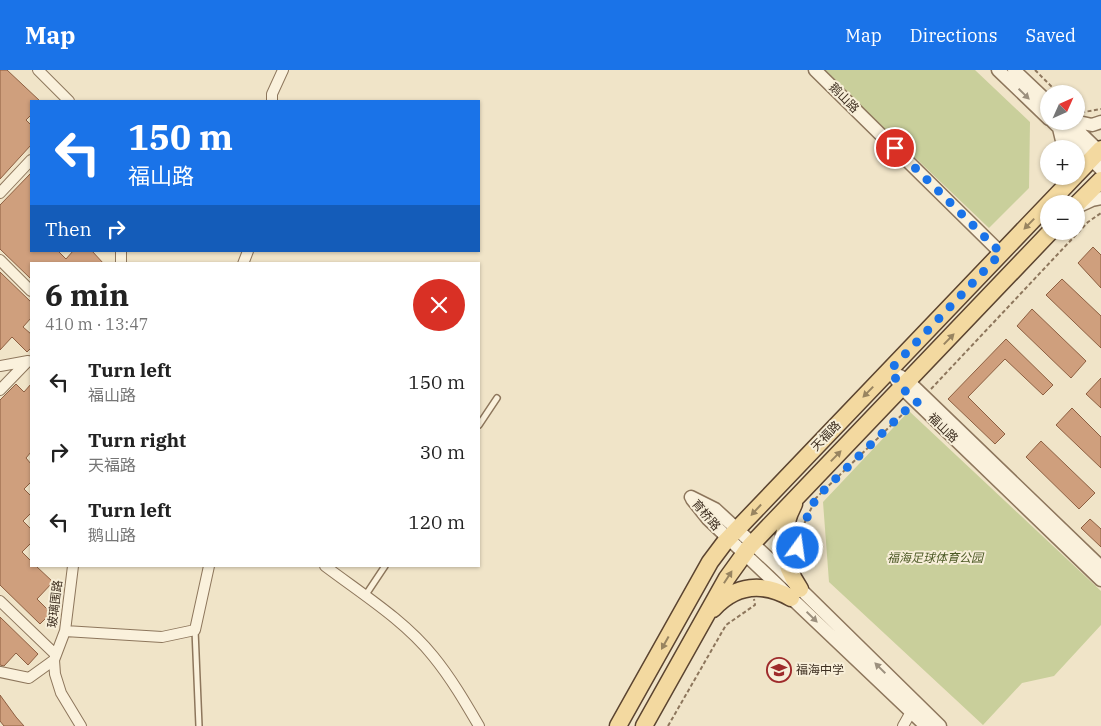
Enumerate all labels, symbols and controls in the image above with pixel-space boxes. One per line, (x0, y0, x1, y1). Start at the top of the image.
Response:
text: Map (25, 19, 75, 51)
text: Map (845, 24, 882, 47)
text: Directions (910, 24, 998, 47)
text: Saved (1026, 24, 1076, 47)
street label: 鹅山路 (826, 80, 862, 116)
north arrow (1040, 85, 1085, 130)
map controls (1040, 85, 1085, 240)
one-way arrow (1017, 88, 1029, 100)
text: 150 m (128, 114, 233, 160)
icon: left (45, 120, 110, 185)
pin (874, 127, 916, 169)
icon: arrive (881, 134, 909, 162)
button: + (1040, 140, 1085, 185)
text: 福山路 (128, 161, 194, 190)
button: − (1040, 195, 1085, 240)
icon: right (102, 215, 130, 243)
text: Then (45, 217, 92, 241)
one-way arrow (1023, 218, 1035, 230)
text: 6 min (45, 275, 129, 314)
button: close (413, 279, 465, 331)
text: 410 m · 13:47 (45, 314, 148, 334)
one-way arrow (943, 333, 955, 345)
text: Turn left (88, 358, 171, 382)
icon: left (45, 368, 73, 396)
text: 150 m (408, 370, 465, 394)
text: 福山路 (88, 385, 136, 405)
one-way arrow (862, 386, 874, 398)
street label: 福山路 (925, 410, 962, 446)
street label: 天福路 (808, 417, 844, 454)
text: Turn right (88, 428, 186, 452)
icon: right (45, 438, 73, 466)
text: 30 m (420, 440, 465, 464)
one-way arrow (830, 450, 842, 462)
text: 天福路 (88, 455, 136, 475)
street label: 育桥路 (689, 496, 724, 533)
text: Turn left (88, 498, 171, 522)
one-way arrow (751, 504, 762, 516)
icon: left (45, 508, 73, 536)
text: 120 m (408, 510, 465, 534)
position arrow (771, 521, 823, 573)
text: 鹅山路 (88, 525, 136, 545)
park label: 福海足球体育公园 (887, 550, 985, 565)
one-way arrow (724, 570, 733, 584)
street label: 玻璃围路 (44, 579, 65, 629)
one-way arrow (805, 611, 817, 623)
one-way arrow (660, 636, 669, 649)
school or university icon: 福海中学 (766, 657, 792, 683)
place label: 福海中学 (796, 662, 844, 677)
one-way arrow (874, 662, 886, 674)

